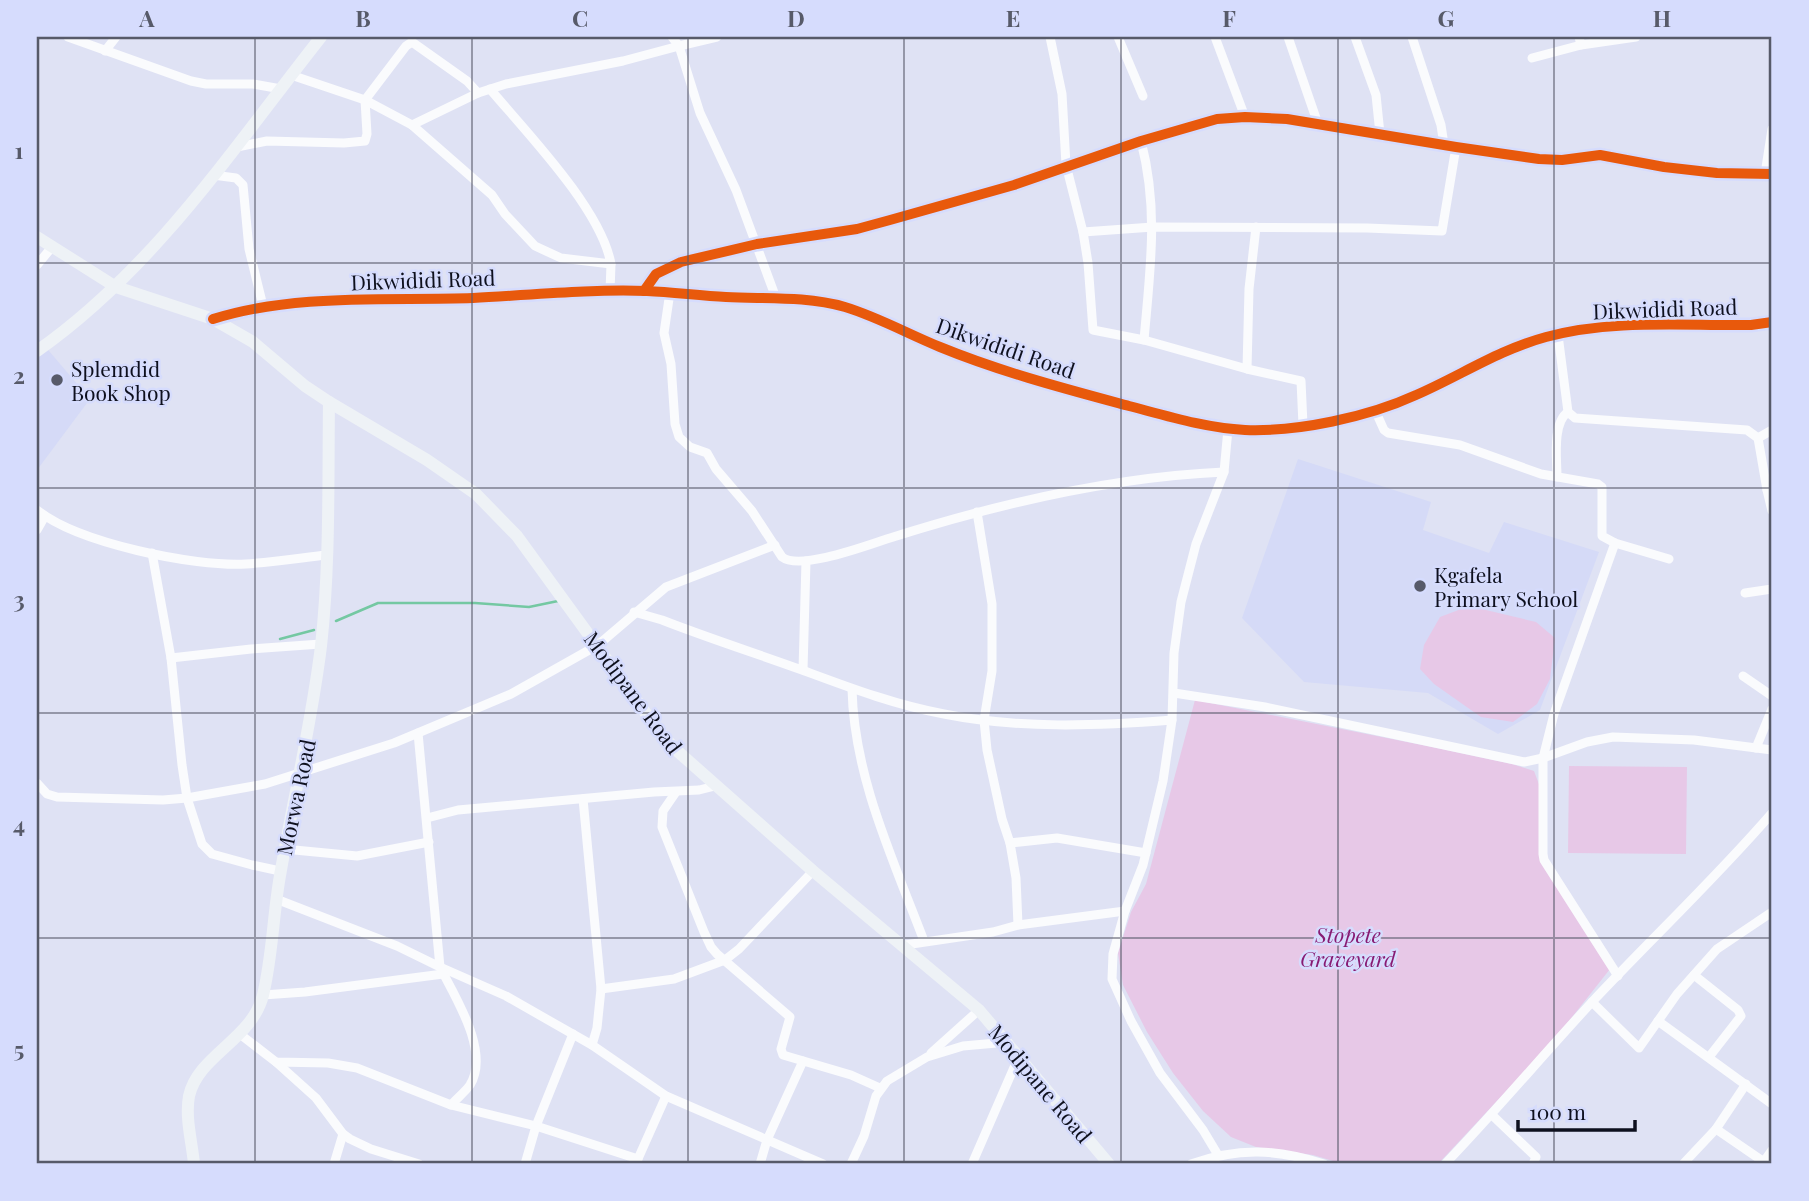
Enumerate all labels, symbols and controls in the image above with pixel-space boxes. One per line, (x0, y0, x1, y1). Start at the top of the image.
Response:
text: A (138, 2, 155, 33)
text: B (355, 2, 371, 33)
text: C (572, 2, 588, 33)
text: D (787, 2, 805, 33)
text: E (1006, 2, 1020, 33)
text: F (1222, 2, 1236, 33)
text: G (1438, 2, 1455, 33)
text: H (1653, 2, 1671, 33)
text: 1 (15, 134, 24, 165)
street label: Dikwididi Road (350, 262, 496, 296)
street label: Dikwididi Road (1592, 291, 1738, 325)
street label: Dikwididi Road (933, 310, 1079, 384)
place label: Splemdid Book Shop (71, 354, 171, 406)
text: 2 (13, 359, 25, 390)
marker: Splemdid Book Shop (49, 372, 65, 388)
place label: Kgafela Primary School (1434, 560, 1578, 612)
marker: Kgafela Primary School (1412, 578, 1428, 594)
text: 3 (13, 583, 25, 614)
street label: Modipane Road (579, 625, 689, 759)
street label: Morwa Road (269, 736, 321, 858)
text: 4 (13, 808, 25, 839)
park label: Stopete Graveyard (1300, 920, 1396, 972)
street label: Modipane Road (983, 1018, 1099, 1148)
text: 5 (14, 1033, 24, 1064)
scale bar (1518, 1089, 1636, 1133)
text: 100 m (1529, 1097, 1586, 1125)

